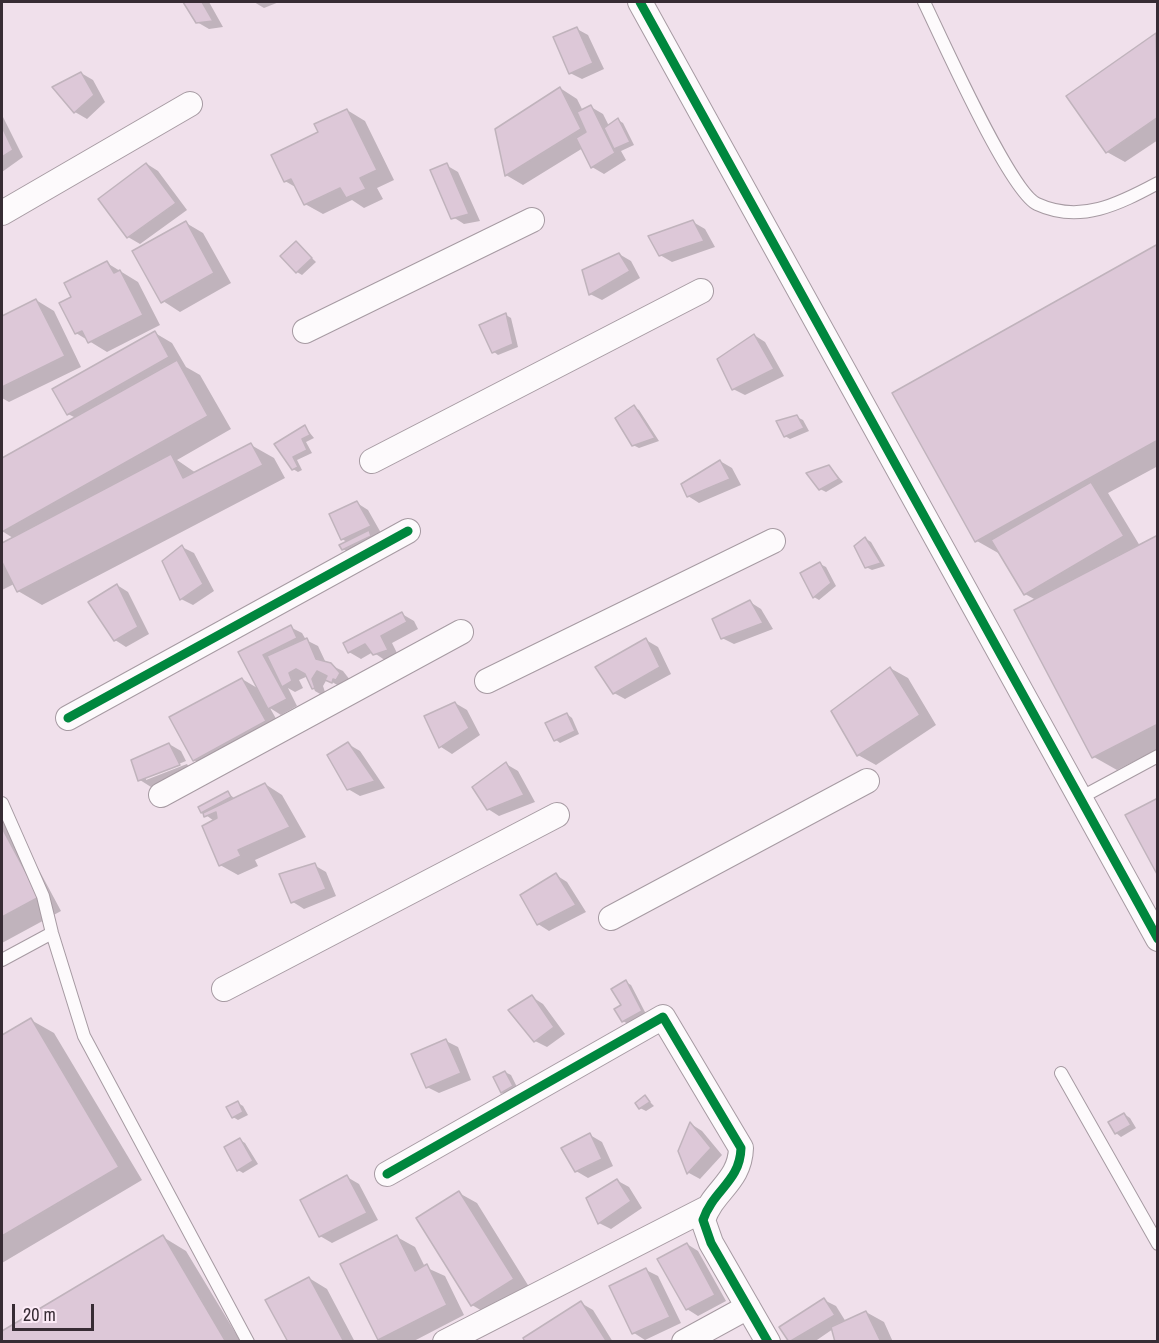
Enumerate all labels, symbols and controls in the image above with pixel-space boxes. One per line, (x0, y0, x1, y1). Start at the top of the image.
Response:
scale bar (15, 1292, 98, 1330)
text: 20 m (23, 1302, 56, 1327)

